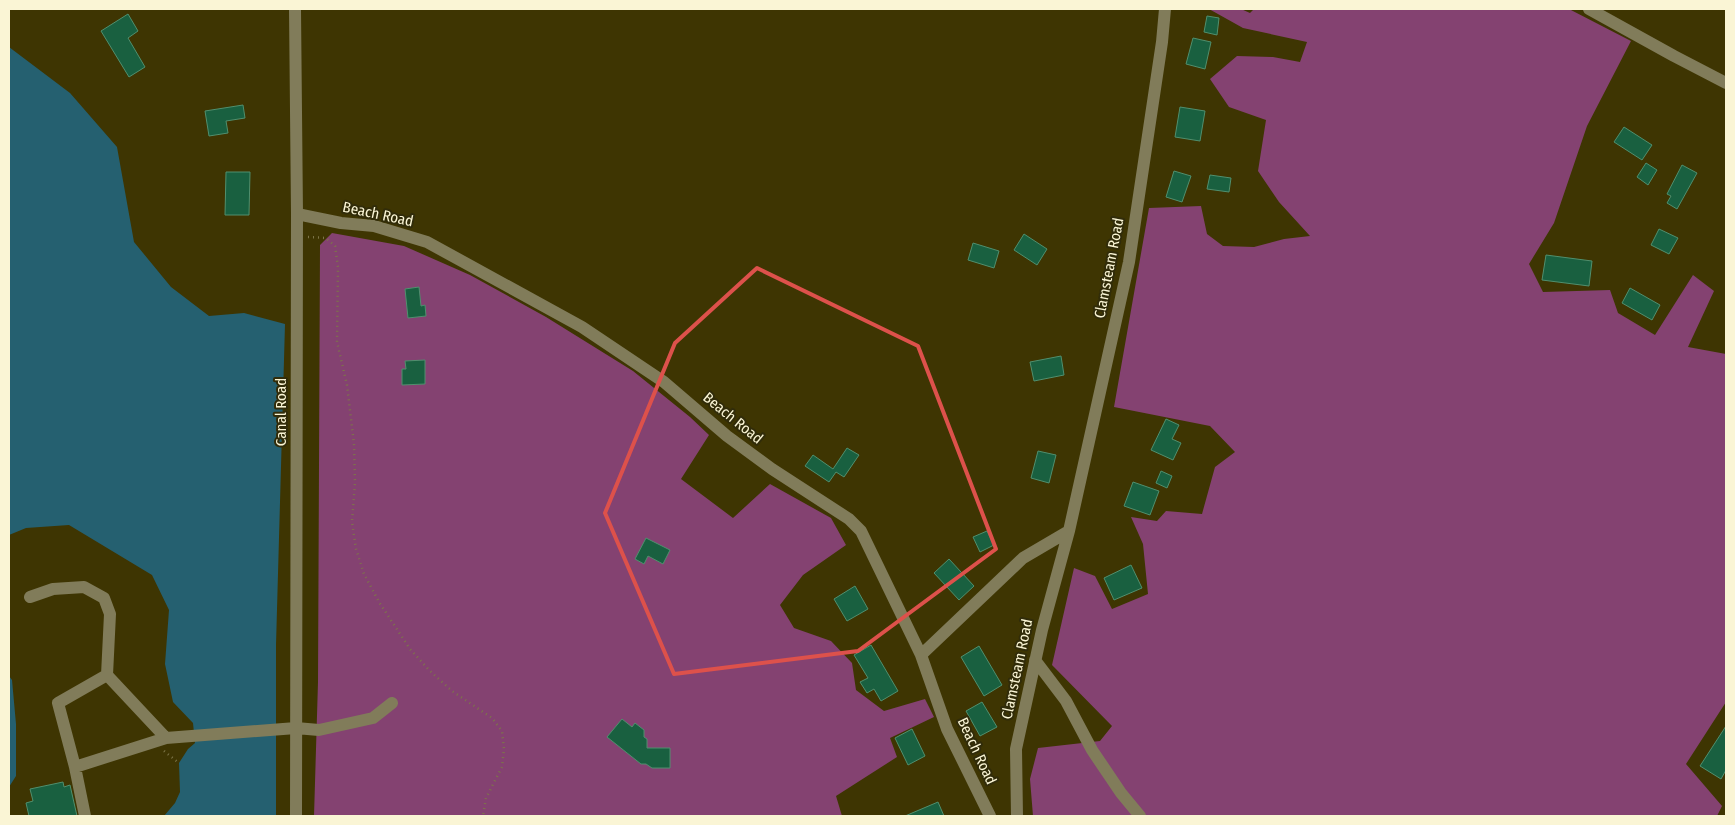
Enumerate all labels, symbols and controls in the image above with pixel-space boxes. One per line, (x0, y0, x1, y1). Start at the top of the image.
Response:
street label: Beach Road (341, 198, 415, 230)
street label: Clamsteam Road (1090, 216, 1128, 320)
street label: Canal Road (272, 378, 290, 446)
street label: Beach Road (699, 388, 767, 448)
street label: Clamsteam Road (998, 617, 1036, 721)
street label: Beach Road (954, 715, 1000, 787)

